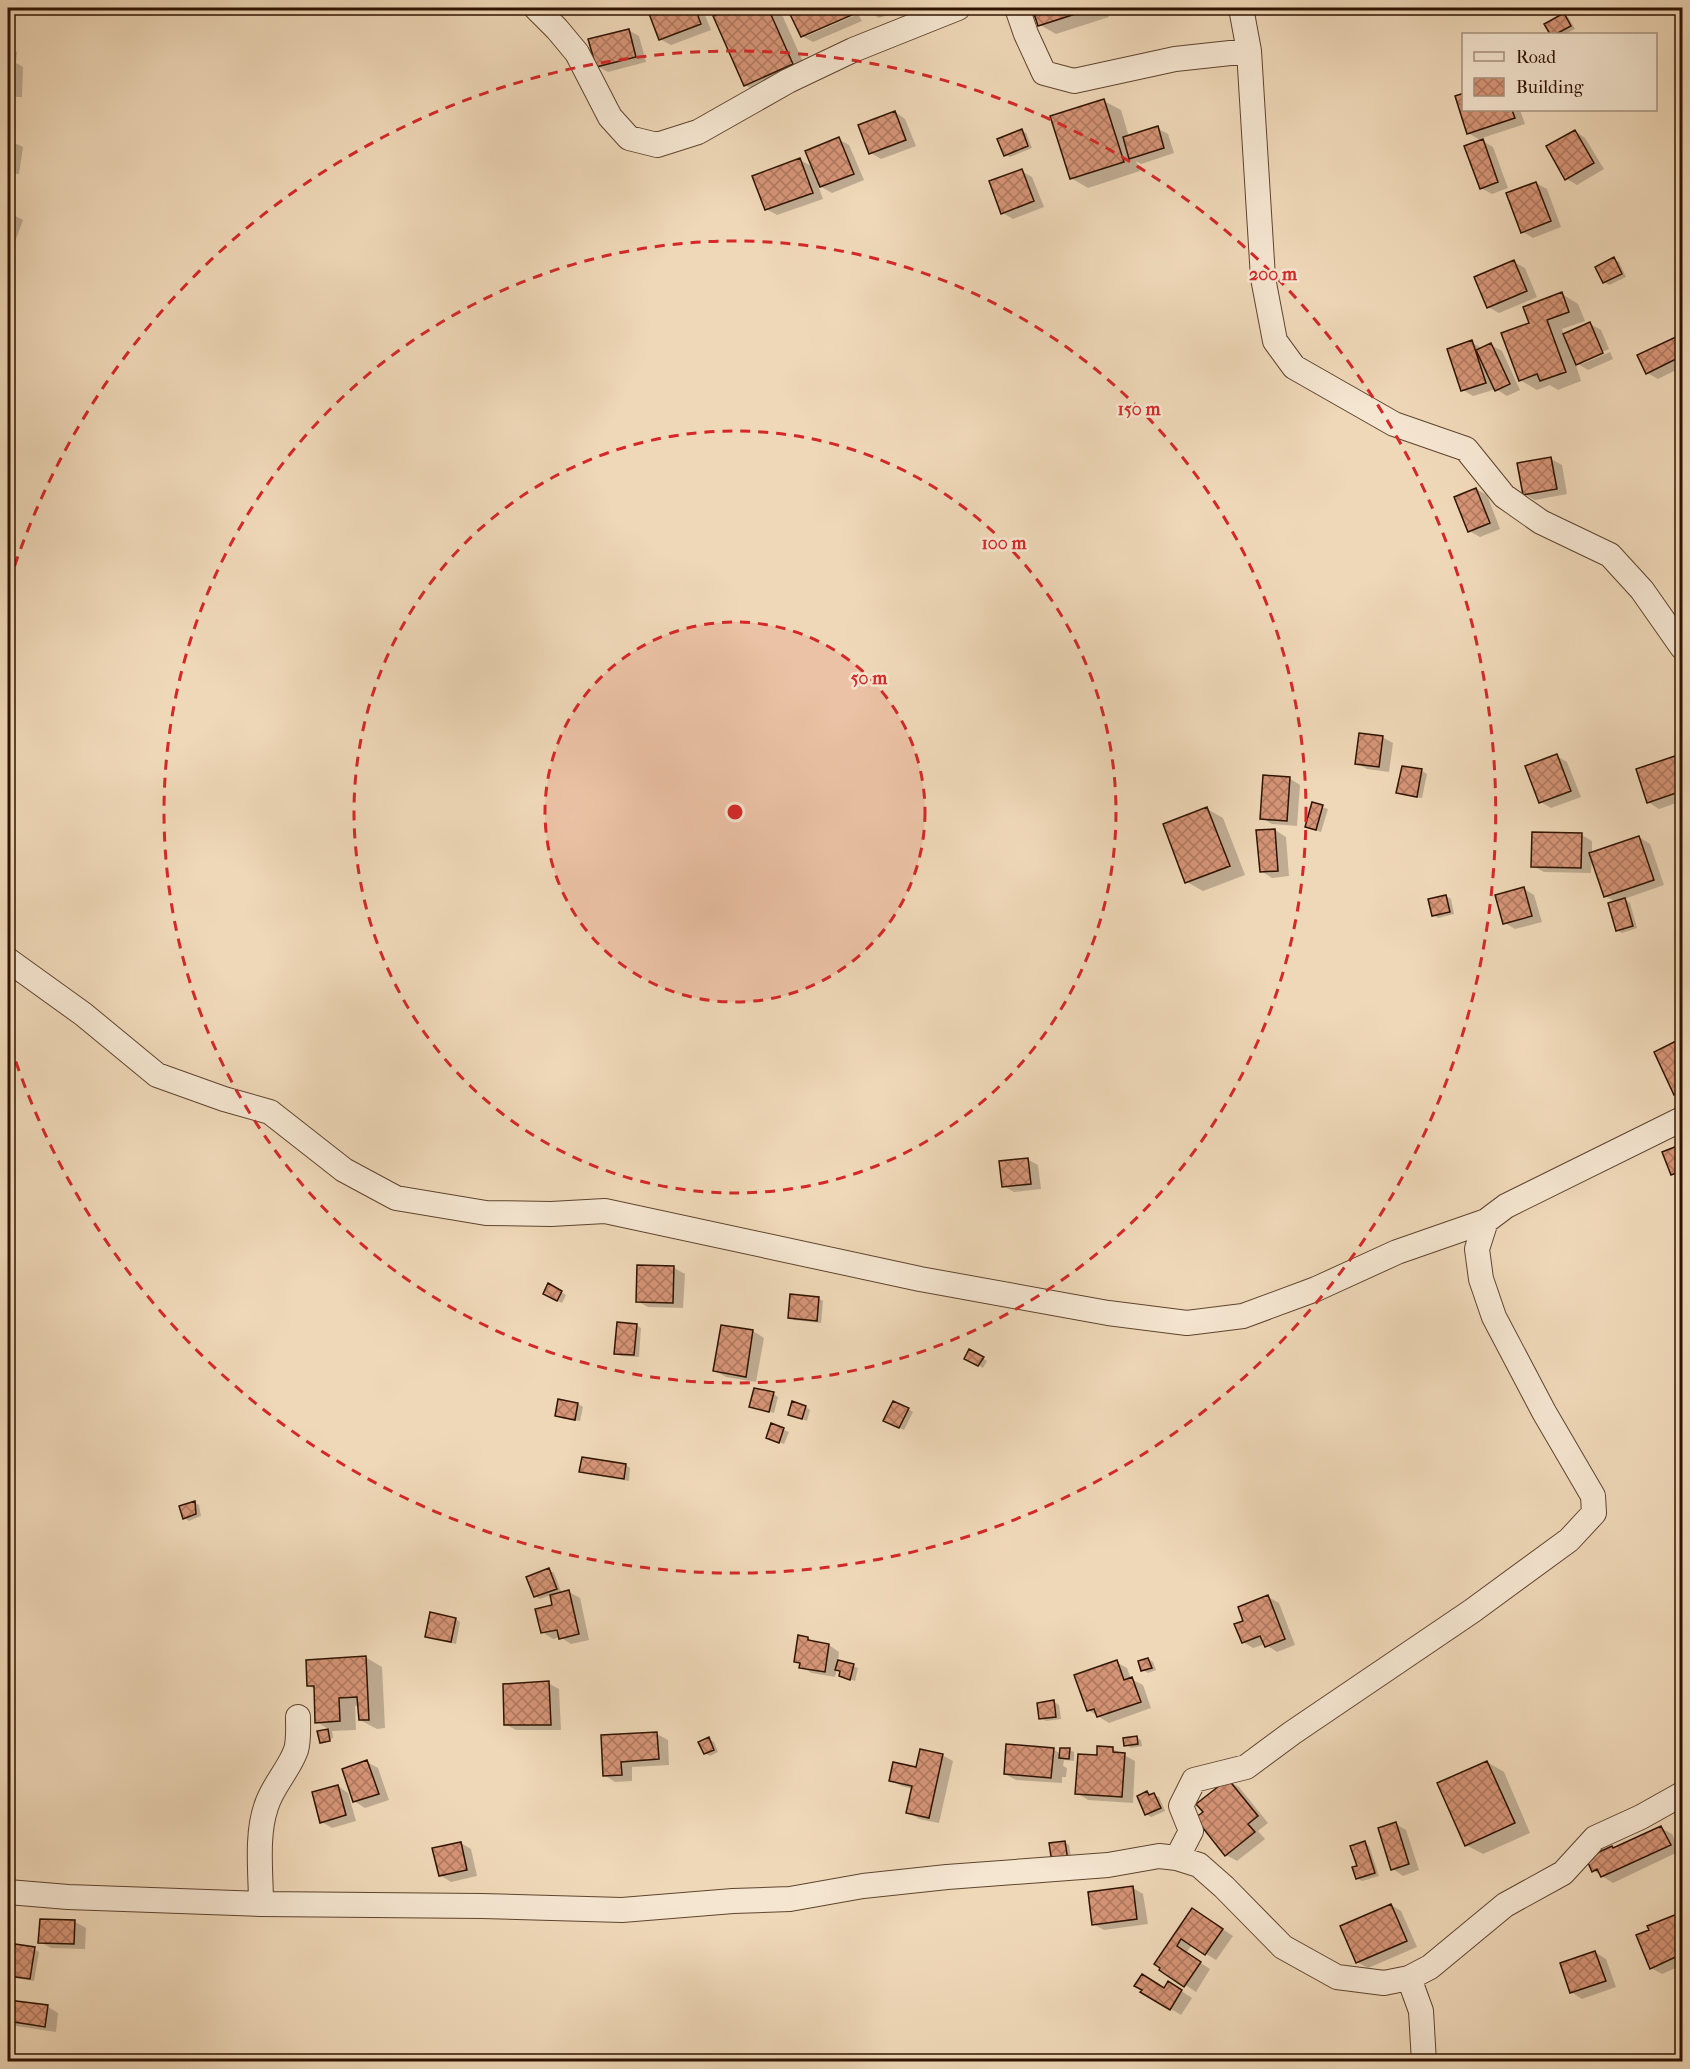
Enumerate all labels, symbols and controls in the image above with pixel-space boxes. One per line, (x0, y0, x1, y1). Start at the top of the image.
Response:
legend (1462, 33, 1657, 111)
text: Road (1516, 47, 1556, 68)
text: Building (1516, 77, 1584, 98)
text: 200 m (1249, 264, 1298, 285)
text: 150 m (1118, 399, 1161, 420)
text: 100 m (981, 533, 1028, 554)
text: 50 m (851, 668, 888, 689)
centre of rings (725, 802, 745, 822)

